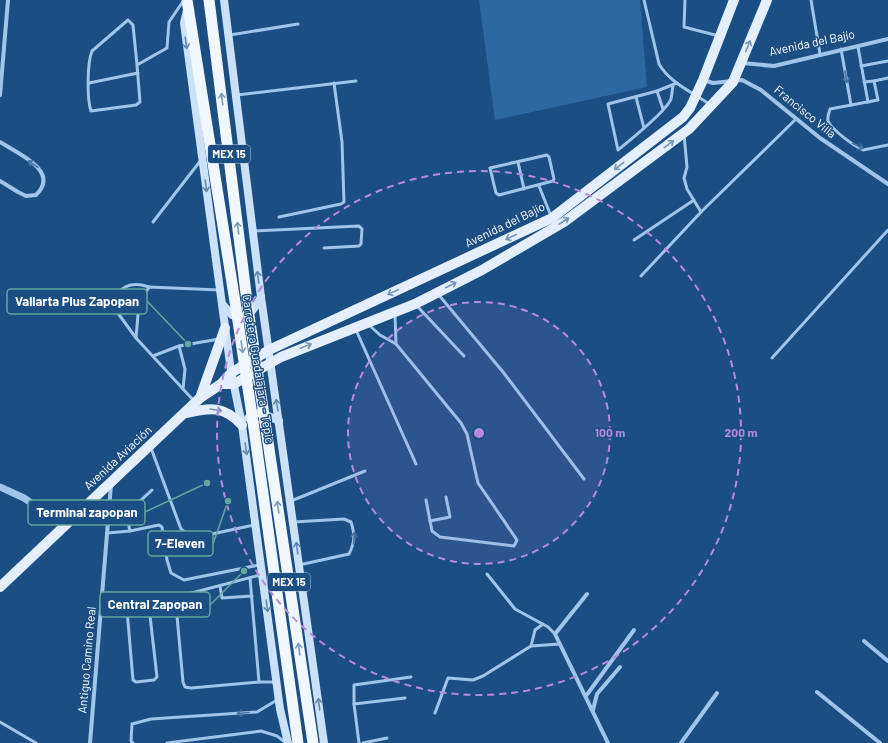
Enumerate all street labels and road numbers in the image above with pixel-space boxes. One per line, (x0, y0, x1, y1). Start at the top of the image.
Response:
street label: Avenida del Bajío (768, 26, 856, 58)
street label: Francisco Villa (772, 82, 839, 140)
road number: MEX 15 (208, 145, 250, 163)
street label: Avenida del Bajío (462, 199, 547, 249)
street label: Carretera Guadalajara - Tepic (240, 293, 278, 444)
street label: Avenida Aviación (81, 422, 154, 492)
road number: MEX 15 (268, 573, 310, 591)
street label: Antiguo Camino Real (74, 606, 98, 714)

